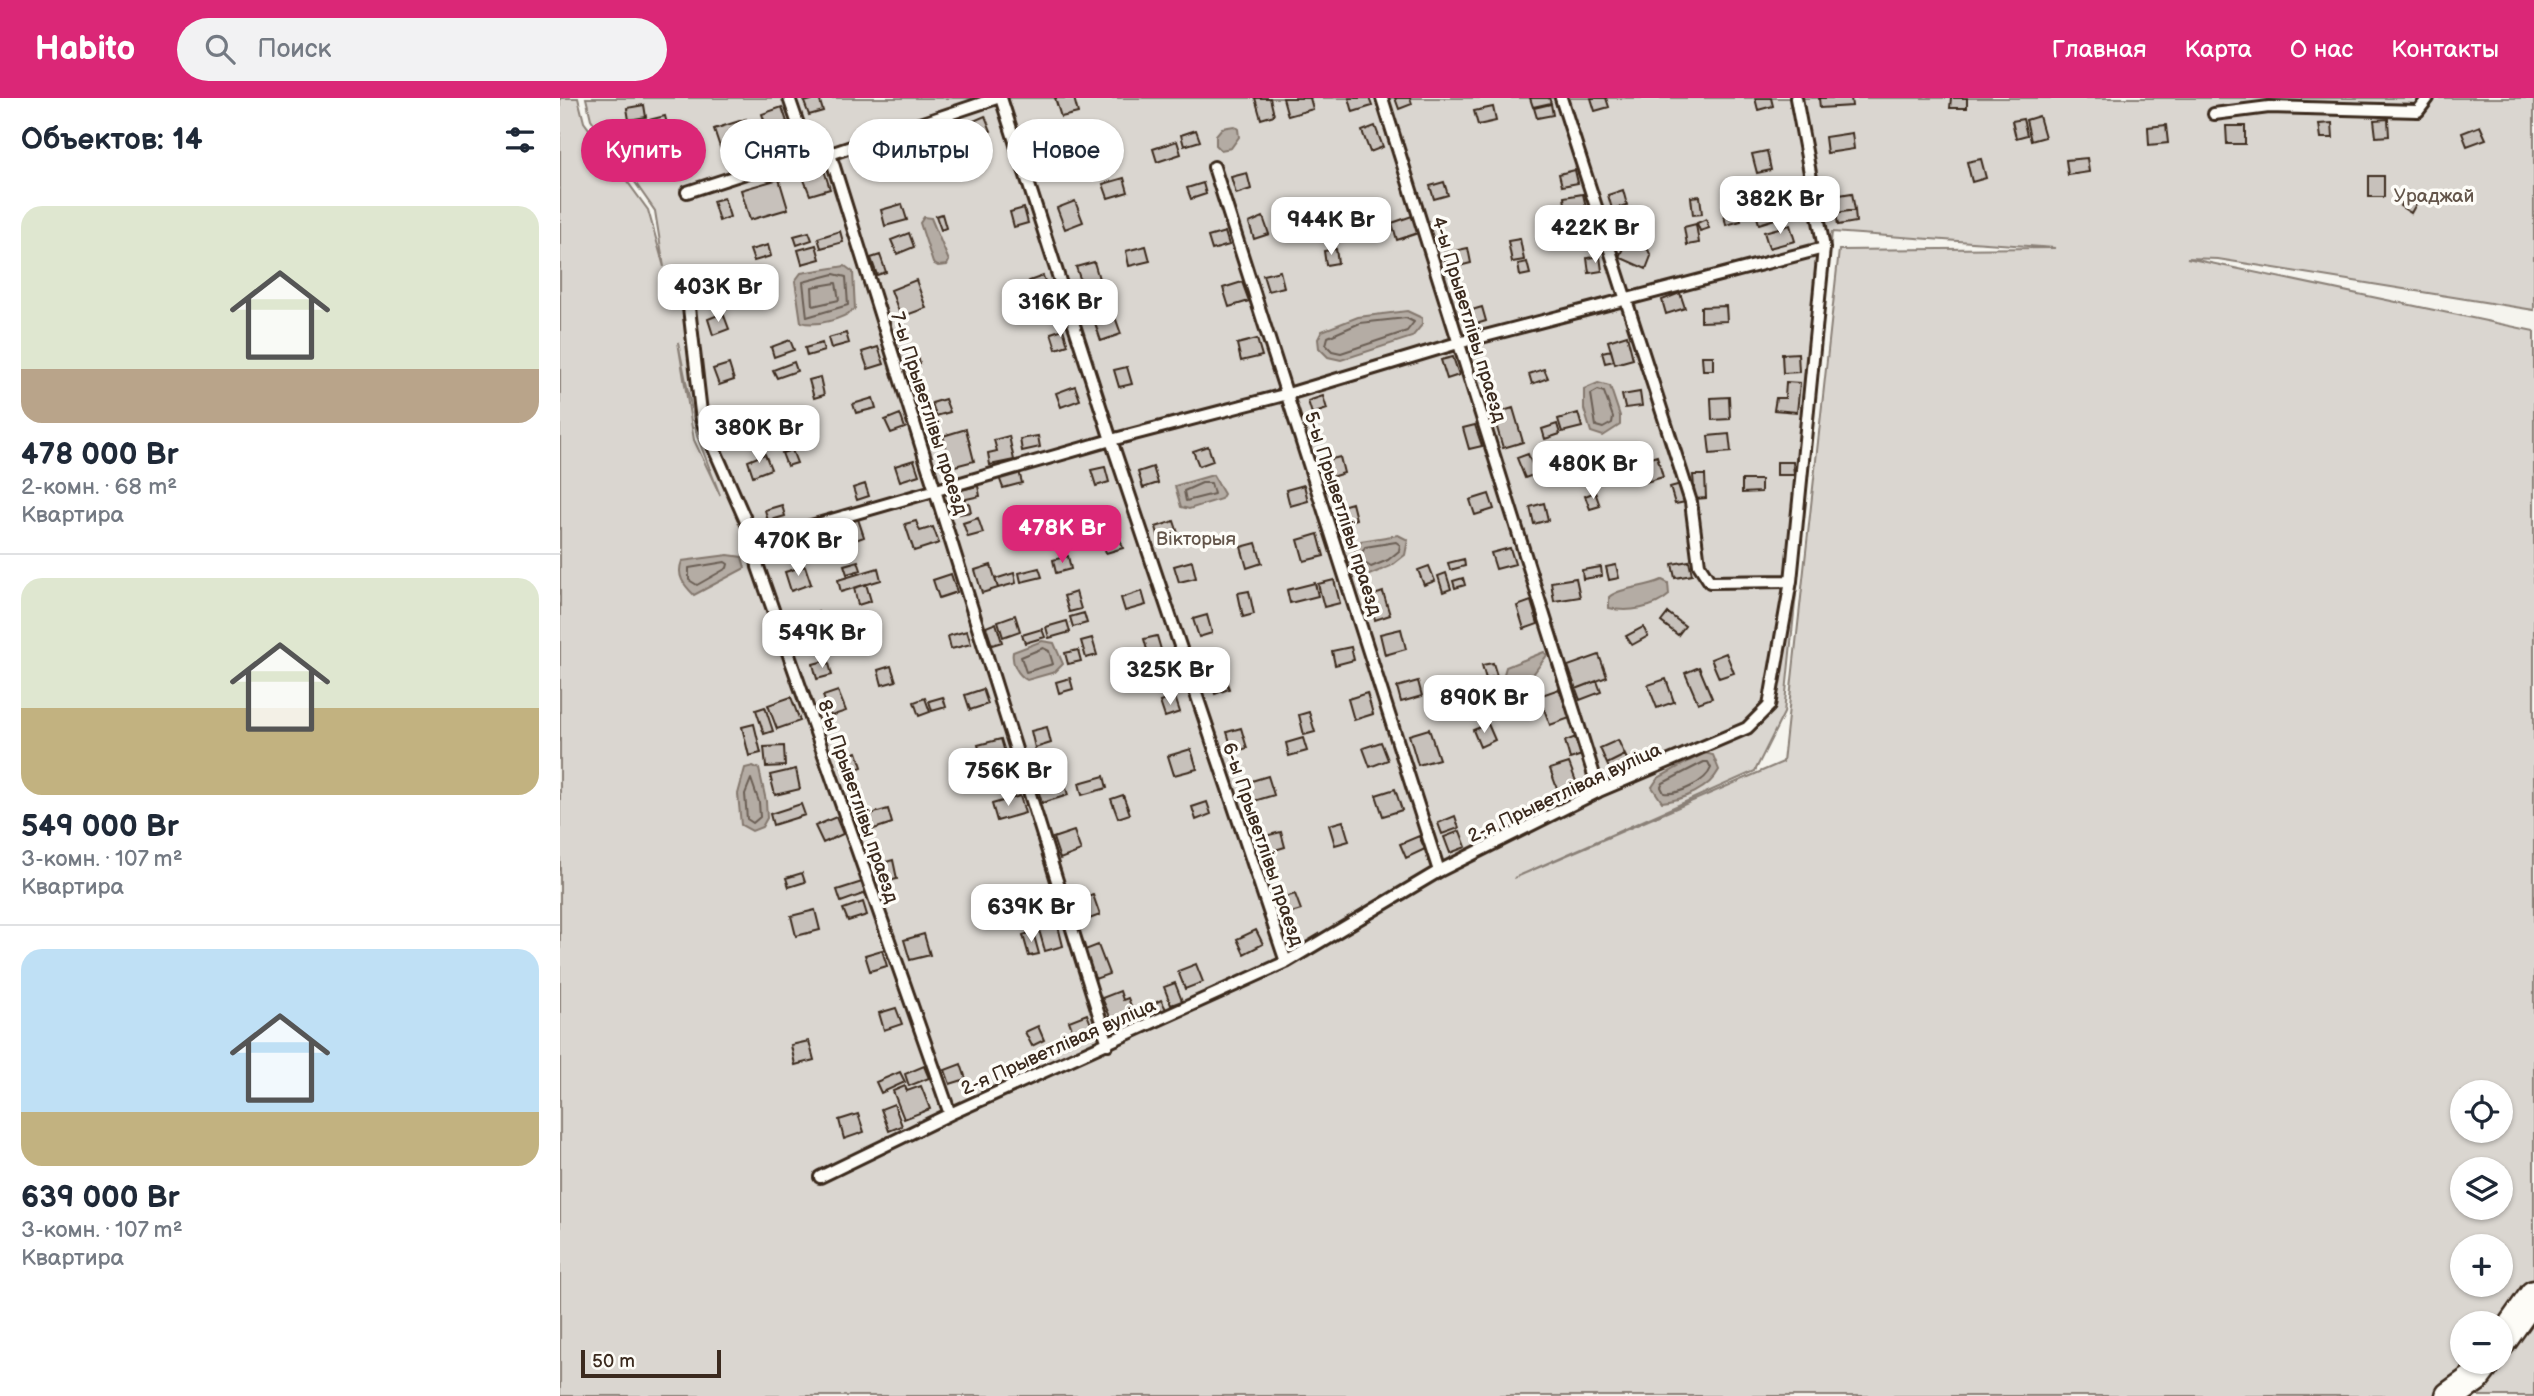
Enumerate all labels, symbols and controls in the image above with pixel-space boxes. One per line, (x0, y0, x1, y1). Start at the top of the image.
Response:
search box (177, 18, 667, 81)
text: Habito (35, 29, 135, 69)
icon: search (201, 30, 239, 68)
text: Поиск (257, 34, 331, 65)
text: Главная (2052, 35, 2146, 64)
text: Карта (2184, 35, 2252, 64)
text: О нас (2290, 35, 2353, 64)
text: Контакты (2391, 35, 2499, 64)
chip: Купить (581, 119, 706, 182)
chip: Снять (720, 119, 834, 182)
chip: Фильтры (848, 119, 993, 182)
chip: Новое (1007, 119, 1124, 182)
icon: filters (501, 121, 539, 159)
text: Объектов: 14 (21, 122, 203, 158)
pin: 382K Br (1715, 176, 1845, 236)
text: 382K Br (1736, 185, 1824, 213)
park label: Ураджай (2394, 185, 2474, 208)
pin: 944K Br (1266, 198, 1396, 257)
text: 944K Br (1287, 206, 1375, 234)
pin: 422K Br (1530, 206, 1660, 265)
street label: 4-ы Прыветлівы праезд (1426, 214, 1511, 425)
text: 422K Br (1551, 214, 1639, 242)
icon: home (217, 252, 343, 378)
pin: 403K Br (653, 264, 783, 324)
text: 403K Br (674, 273, 762, 301)
pin: 316K Br (995, 280, 1125, 339)
text: 316K Br (1018, 288, 1102, 316)
street label: 7-ы Прыветлівы праезд (885, 309, 972, 518)
pin: 380K Br (694, 406, 824, 465)
street label: 5-ы Прыветлівы праезд (1299, 409, 1387, 619)
text: 380K Br (715, 414, 803, 442)
text: 478 000 Br (21, 437, 179, 473)
pin: 480K Br (1528, 442, 1658, 501)
text: 480K Br (1549, 450, 1637, 478)
text: 2-комн. · 68 m² (21, 473, 177, 501)
text: Квартира (21, 501, 124, 529)
pin: 478K Br (997, 505, 1127, 565)
text: 478K Br (1018, 514, 1106, 542)
pin: 470K Br (733, 518, 863, 578)
text: 470K Br (754, 527, 842, 555)
park label: Вікторыя (1156, 528, 1236, 551)
pin: 549K Br (757, 610, 887, 670)
text: 549K Br (778, 619, 866, 647)
icon: home (217, 624, 343, 750)
pin: 325K Br (1105, 648, 1235, 707)
text: 325K Br (1126, 656, 1214, 684)
pin: 890K Br (1419, 676, 1549, 735)
text: 890K Br (1440, 684, 1528, 712)
street label: 8-ы Прыветлівы праезд (812, 697, 903, 906)
street label: 2-я Прыветлівая вуліца (1464, 738, 1665, 848)
street label: 6-ы Прыветлівы праезд (1217, 740, 1308, 950)
pin: 756K Br (943, 748, 1073, 808)
text: 756K Br (964, 757, 1052, 785)
text: 549 000 Br (21, 809, 179, 845)
text: 3-комн. · 107 m² (21, 845, 183, 873)
text: Квартира (21, 873, 124, 901)
pin: 639K Br (966, 884, 1096, 944)
text: 639K Br (987, 893, 1075, 921)
street label: 2-я Прыветлівая вуліца (958, 994, 1160, 1101)
icon: home (217, 995, 343, 1121)
map controls (2450, 1080, 2513, 1374)
button: locate (2450, 1080, 2513, 1143)
button: layers (2450, 1157, 2513, 1220)
text: 639 000 Br (21, 1180, 180, 1216)
text: 3-комн. · 107 m² (21, 1216, 183, 1244)
button: + (2450, 1234, 2513, 1297)
text: Квартира (21, 1244, 124, 1272)
button: − (2450, 1311, 2513, 1374)
scale bar (581, 1347, 721, 1379)
text: 50 m (592, 1350, 635, 1373)

